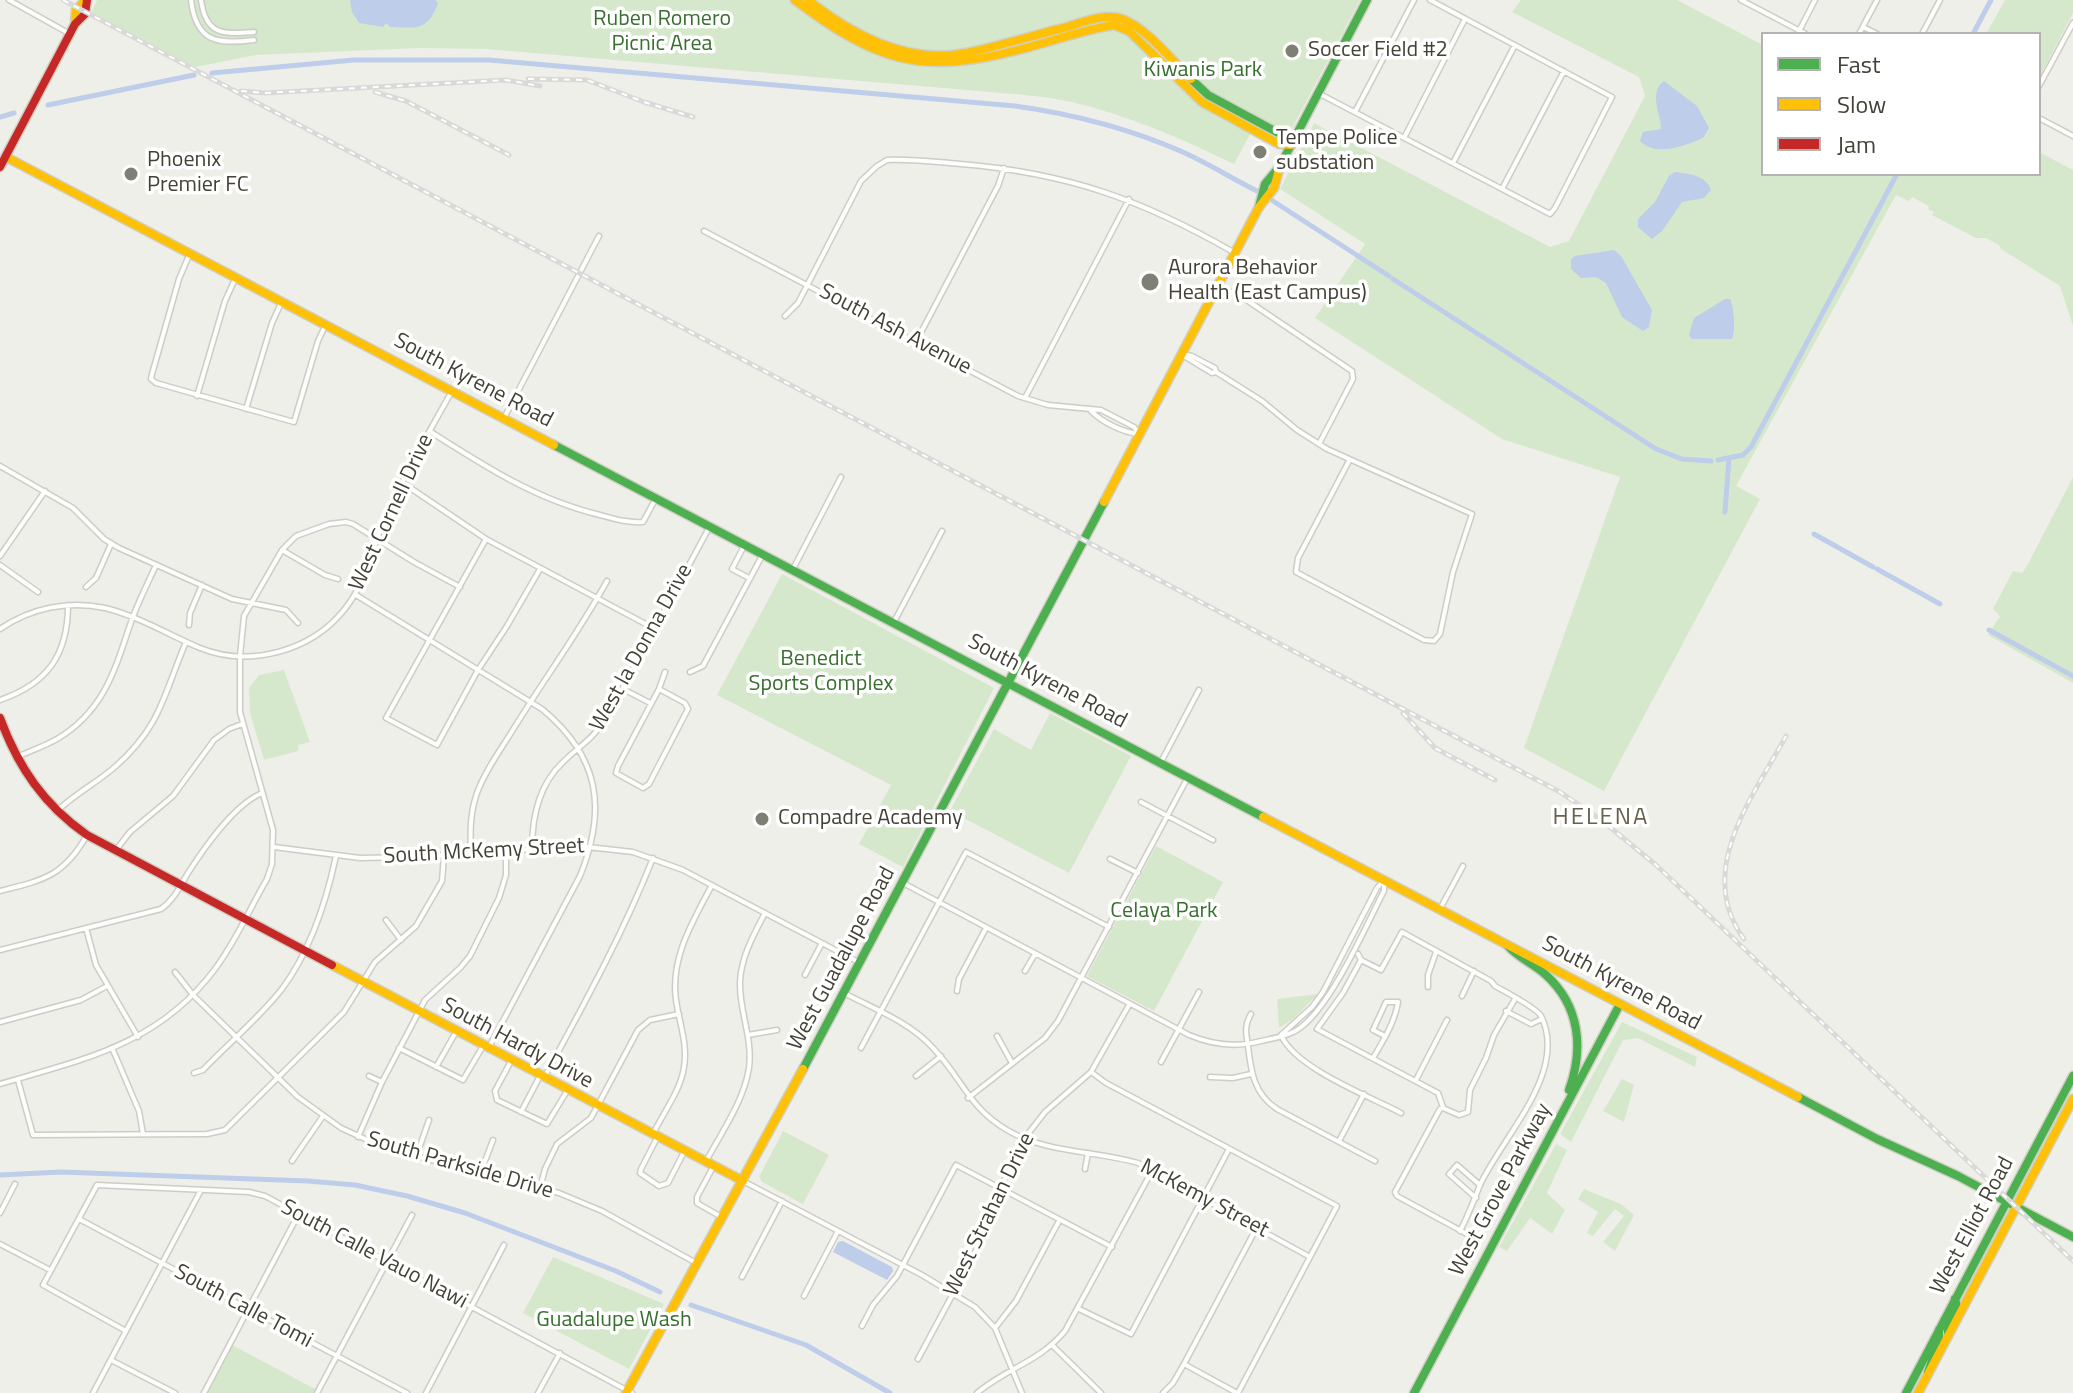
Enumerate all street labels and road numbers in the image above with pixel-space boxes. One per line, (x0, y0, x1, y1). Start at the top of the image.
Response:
street label: South Ash Avenue (814, 279, 976, 381)
street label: South Kyrene Road (389, 328, 557, 434)
street label: West Cornell Drive (344, 430, 440, 596)
street label: West la Donna Drive (585, 560, 699, 736)
street label: South Kyrene Road (963, 629, 1131, 735)
street label: South McKemy Street (383, 834, 585, 870)
street label: West Guadalupe Road (783, 863, 901, 1055)
street label: South Kyrene Road (1537, 931, 1705, 1037)
street label: South Hardy Drive (437, 993, 597, 1095)
street label: West Grove Parkway (1444, 1099, 1558, 1281)
street label: South Parkside Drive (364, 1127, 556, 1205)
street label: West Strahan Drive (939, 1129, 1041, 1301)
street label: West Elliot Road (1926, 1153, 2020, 1299)
street label: McKemy Street (1135, 1154, 1273, 1244)
street label: South Calle Vauo Nawi (276, 1195, 472, 1315)
street label: South Calle Tomi (169, 1259, 317, 1355)

